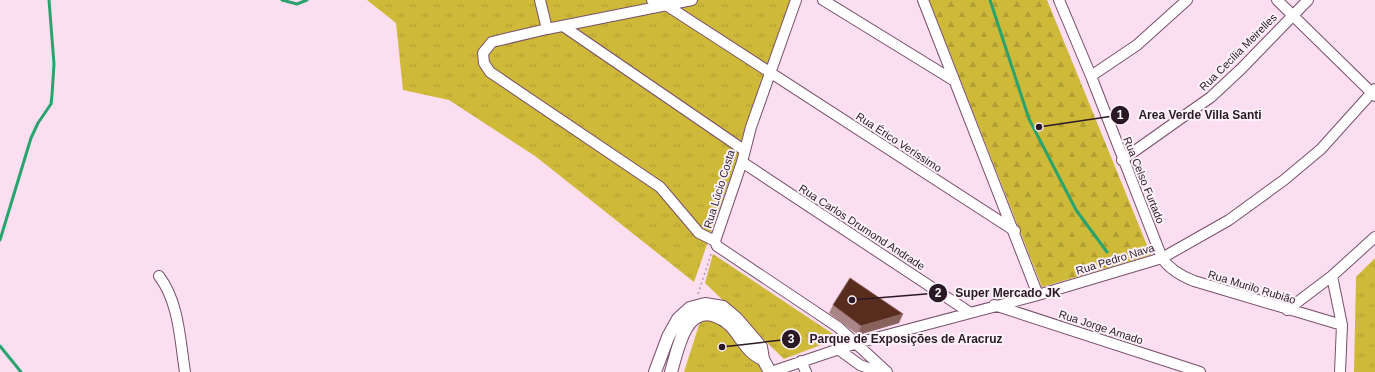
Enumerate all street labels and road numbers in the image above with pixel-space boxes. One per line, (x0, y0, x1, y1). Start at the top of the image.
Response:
street label: Rua Cecília Meirelles (1197, 11, 1279, 93)
street label: Rua Érico Veríssimo (854, 110, 944, 174)
street label: Rua Celso Furtado (1121, 135, 1167, 225)
street label: Rua Lúcio Costa (701, 148, 737, 230)
street label: Rua Carlos Drumond Andrade (797, 182, 927, 272)
street label: Rua Pedro Nava (1074, 241, 1156, 277)
street label: Rua Murilo Rubião (1207, 268, 1297, 306)
street label: Rua Jorge Amado (1057, 308, 1145, 346)

